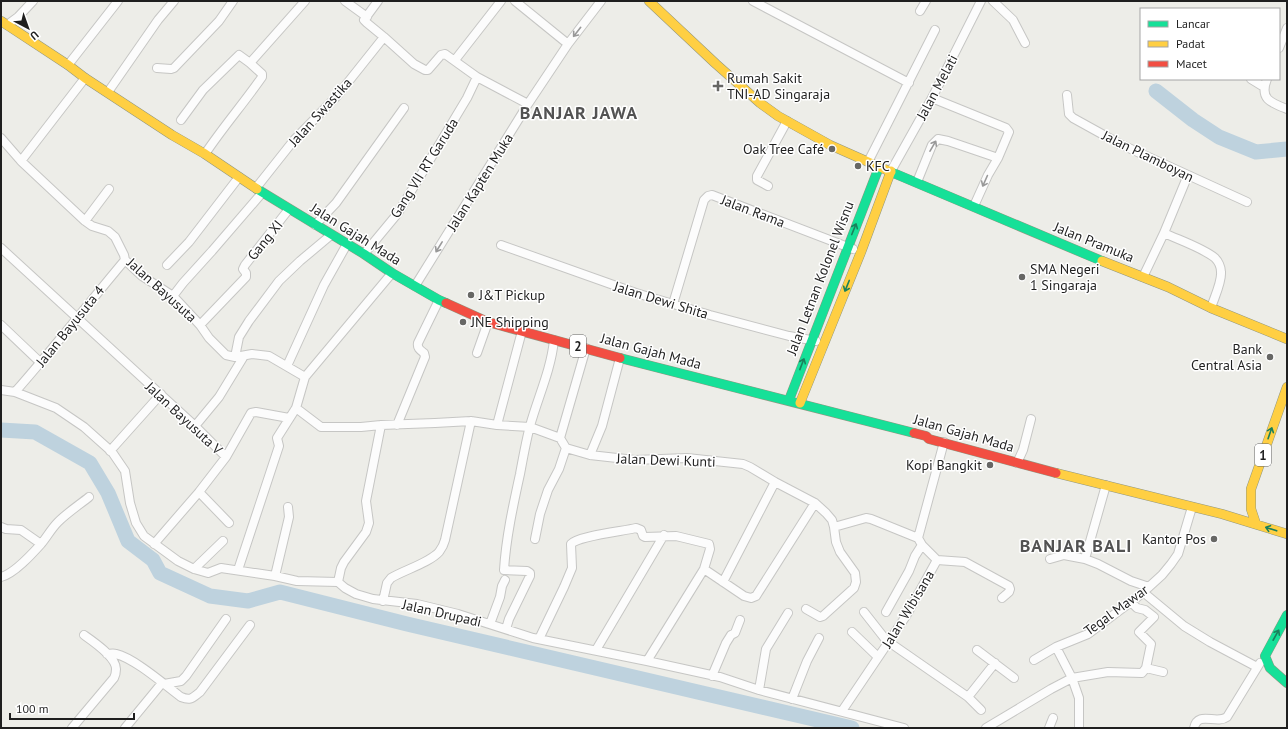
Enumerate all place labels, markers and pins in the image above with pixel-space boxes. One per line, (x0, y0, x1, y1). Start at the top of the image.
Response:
place label: Rumah Sakit TNI-AD Singaraja (727, 69, 830, 103)
marker: Rumah Sakit TNI-AD Singaraja (712, 80, 724, 92)
place label: Oak Tree Café (743, 140, 824, 158)
marker: Oak Tree Café (827, 144, 837, 154)
place label: KFC (866, 157, 890, 175)
marker: KFC (853, 161, 863, 171)
place label: SMA Negeri 1 Singaraja (1030, 260, 1099, 294)
marker: SMA Negeri 1 Singaraja (1017, 272, 1027, 282)
place label: J&T Pickup (478, 286, 545, 304)
marker: J&T Pickup (466, 290, 476, 300)
place label: JNE Shipping (470, 313, 549, 331)
marker: JNE Shipping (458, 317, 468, 327)
place label: Bank Central Asia (1191, 340, 1262, 374)
marker: Bank Central Asia (1265, 352, 1275, 362)
place label: Kopi Bangkit (906, 456, 982, 474)
marker: Kopi Bangkit (985, 460, 995, 470)
place label: Kantor Pos (1142, 530, 1206, 548)
marker: Kantor Pos (1209, 534, 1219, 544)

